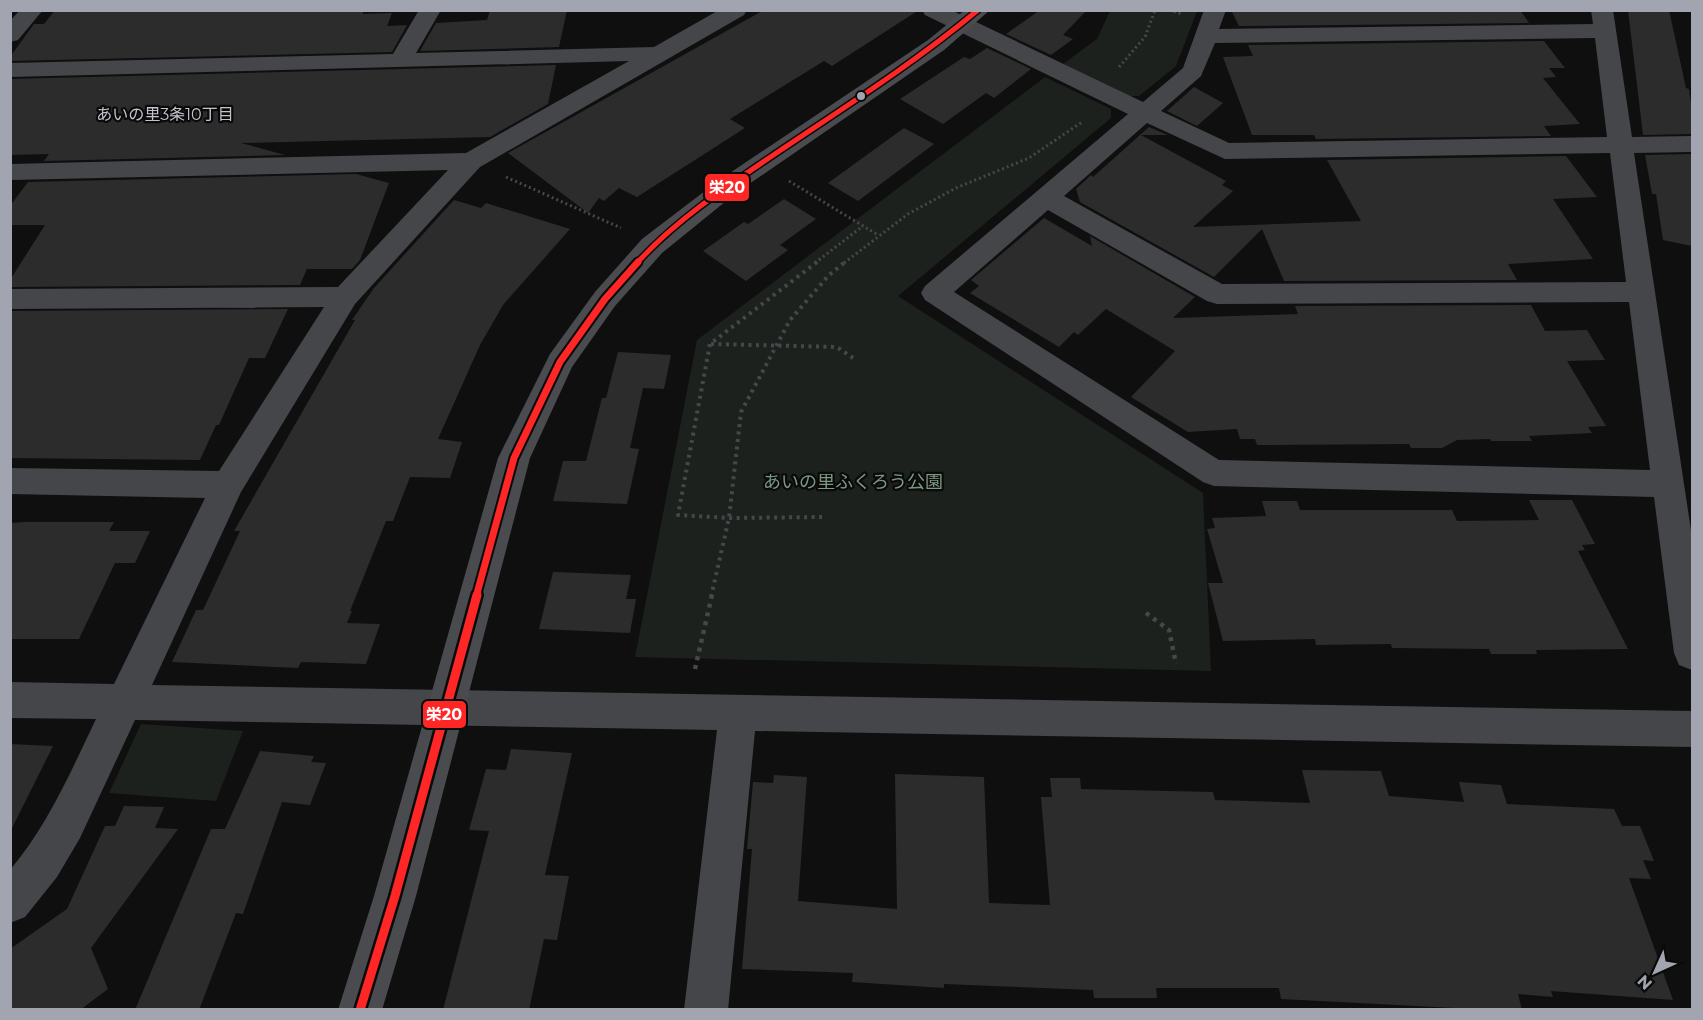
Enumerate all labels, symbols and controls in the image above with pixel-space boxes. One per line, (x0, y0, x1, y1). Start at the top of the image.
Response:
unlabelled marker (855, 90, 867, 102)
district label: あいの里3条10丁目 (96, 105, 234, 124)
line badge: 栄20 (704, 173, 750, 202)
text: 栄20 (709, 178, 745, 197)
park label: あいの里ふくろう公園 (763, 471, 943, 493)
line badge: 栄20 (422, 700, 467, 729)
text: 栄20 (426, 705, 462, 724)
north arrow (1625, 942, 1685, 1002)
text: N (1633, 971, 1656, 994)

